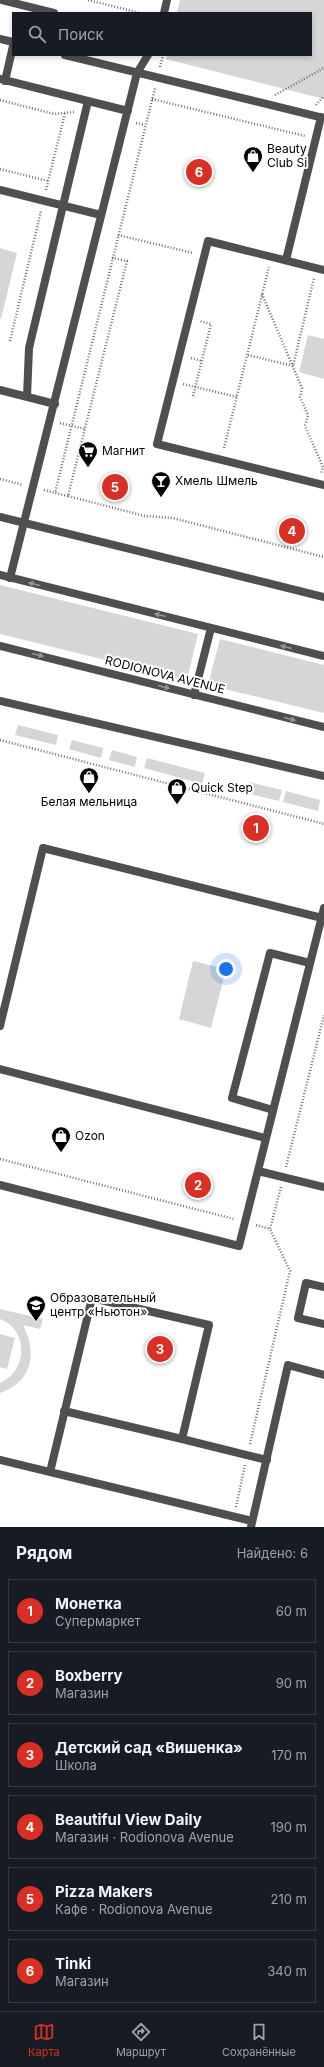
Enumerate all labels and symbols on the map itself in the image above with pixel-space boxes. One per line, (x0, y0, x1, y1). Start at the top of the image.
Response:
place label: Beauty Club Si (267, 141, 307, 170)
shop icon: Beauty Club Si (242, 145, 264, 173)
pin: 6 (186, 157, 212, 187)
supermarket icon: Магнит (77, 440, 99, 468)
place label: Магнит (102, 443, 145, 458)
bar icon: Хмель Шмель (150, 470, 172, 498)
pin: 5 (102, 472, 128, 502)
place label: Хмель Шмель (175, 473, 258, 488)
pin: 4 (279, 516, 305, 546)
one-way arrow (28, 580, 40, 586)
one-way arrow (154, 612, 166, 618)
one-way arrow (280, 643, 292, 649)
street label: RODIONOVA AVENUE (104, 652, 227, 697)
one-way arrow (32, 653, 44, 659)
one-way arrow (158, 684, 170, 690)
one-way arrow (284, 716, 296, 722)
shop icon: Белая мельница (78, 766, 100, 794)
shop icon: Quick Step (166, 777, 188, 805)
place label: Quick Step (191, 780, 253, 795)
place label: Белая мельница (41, 794, 137, 809)
pin: 1 (243, 813, 269, 843)
your location (216, 959, 236, 979)
shop icon: Ozon (50, 1125, 72, 1153)
place label: Ozon (75, 1128, 105, 1143)
pin: 2 (185, 1170, 211, 1200)
place label: Образовательный центр «Ньютон» (50, 1290, 156, 1319)
school or university icon: Образовательный центр «Ньютон» (25, 1294, 47, 1322)
pin: 3 (147, 1334, 173, 1364)

